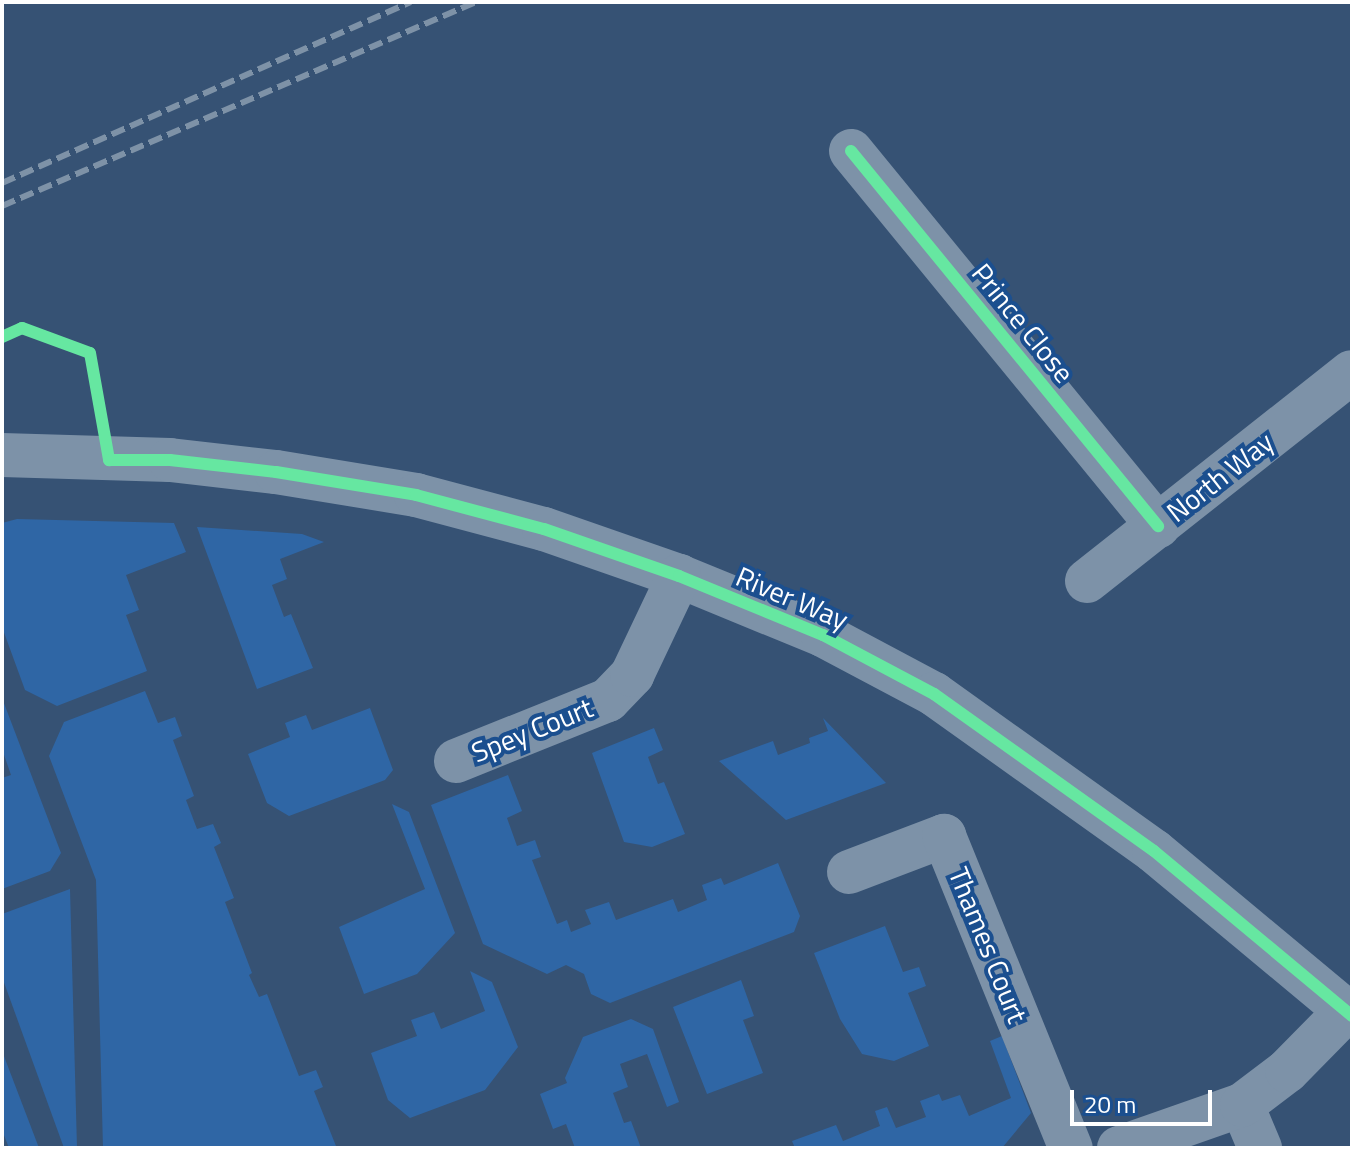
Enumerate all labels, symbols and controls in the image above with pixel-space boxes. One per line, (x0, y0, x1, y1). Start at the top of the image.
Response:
street label: Prince Close (965, 257, 1081, 389)
street label: North Way (1160, 425, 1280, 529)
street label: River Way (731, 559, 853, 637)
street label: Spey Court (467, 691, 597, 769)
street label: Thames Court (942, 862, 1034, 1028)
scale bar (1074, 1074, 1216, 1124)
text: 20 m (1084, 1086, 1136, 1122)

